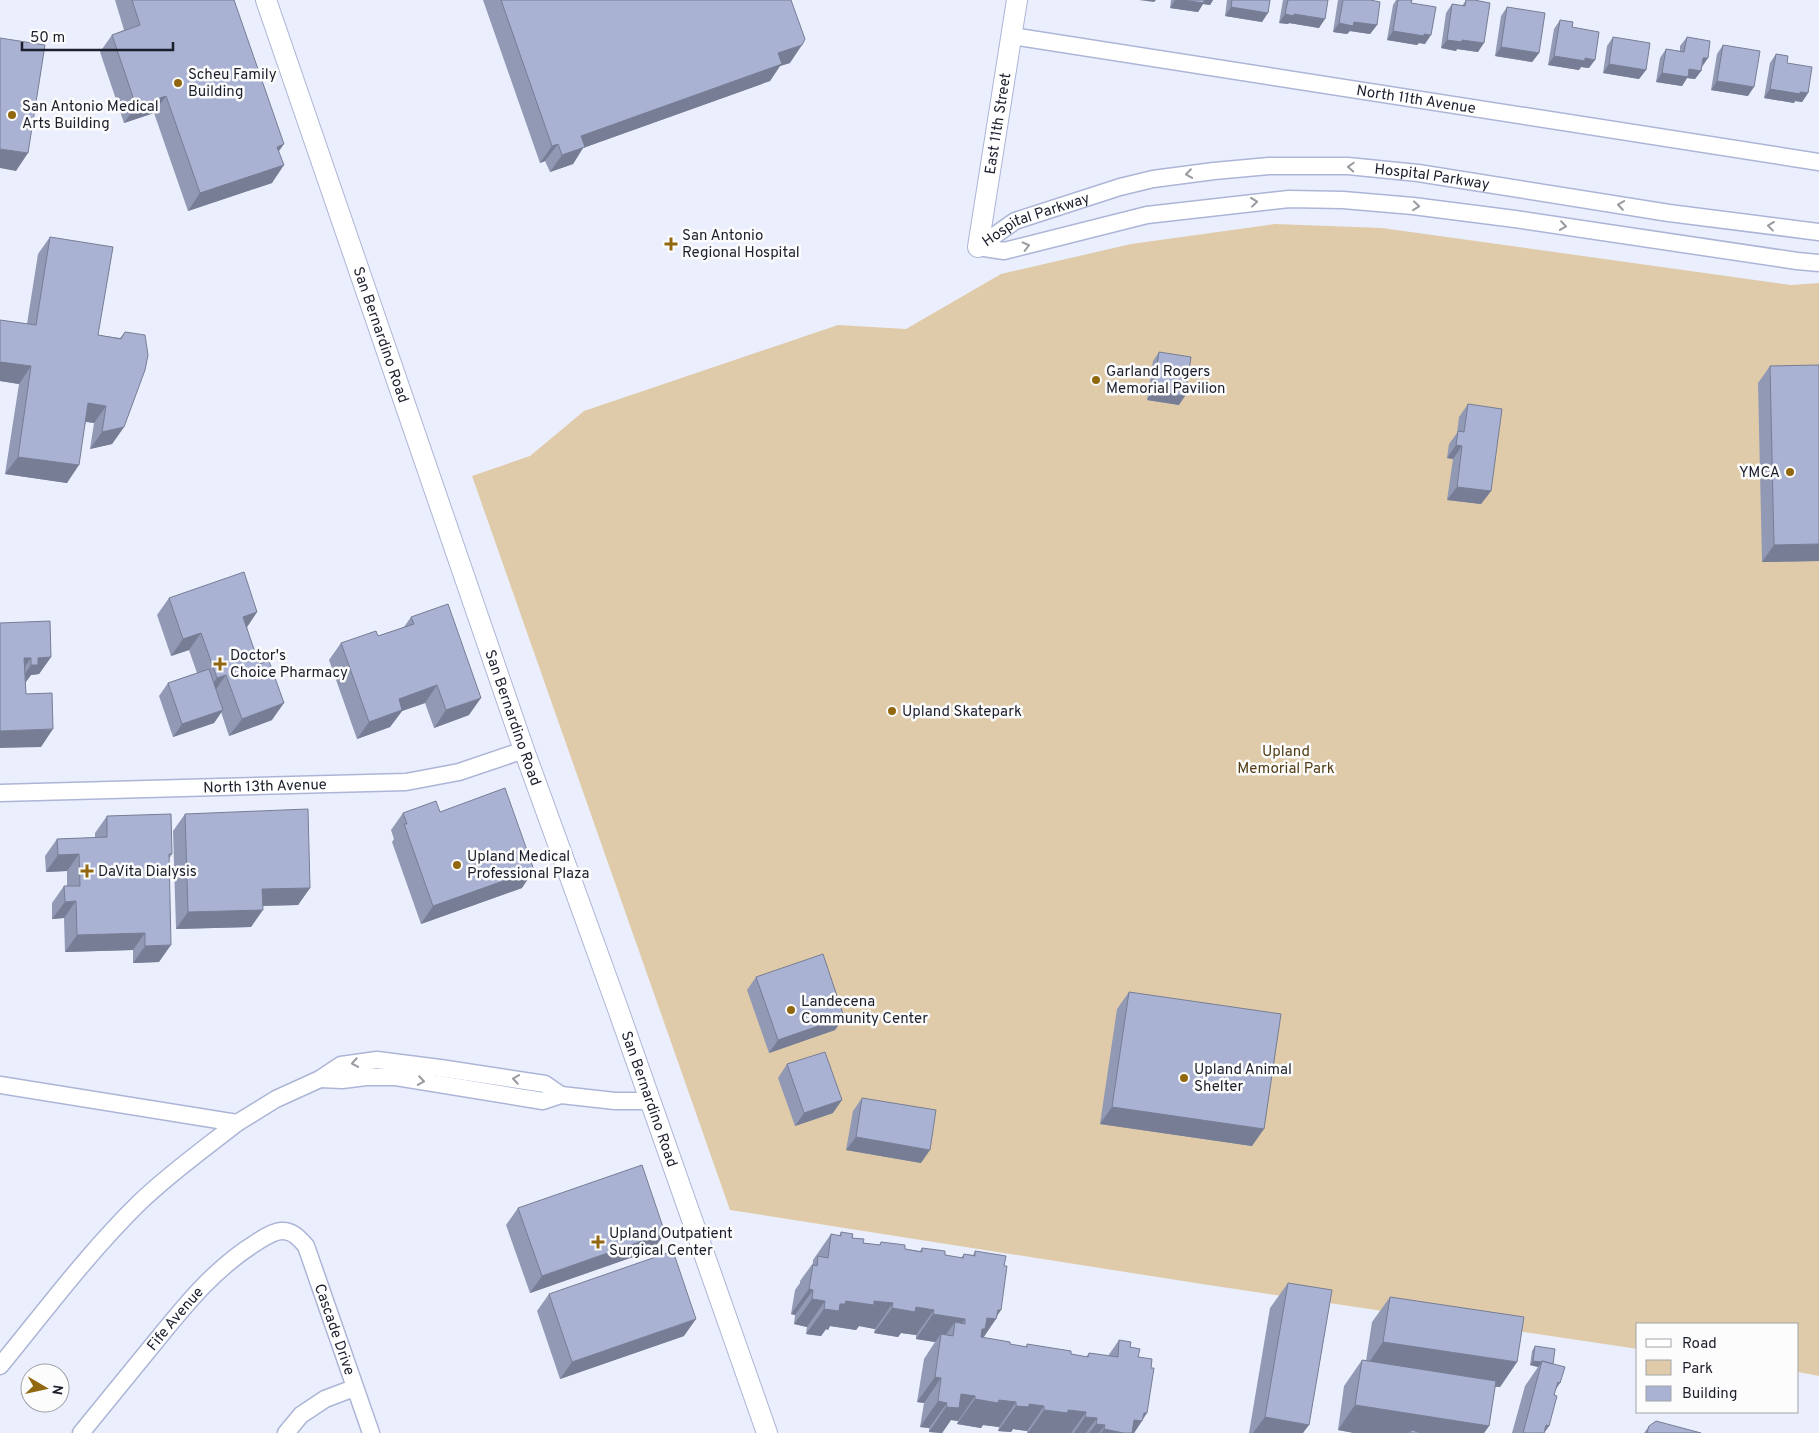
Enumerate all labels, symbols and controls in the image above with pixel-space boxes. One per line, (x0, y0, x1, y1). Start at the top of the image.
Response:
scale bar (22, 20, 174, 52)
text: 50 m (30, 29, 65, 48)
place label: Scheu Family Building (188, 66, 277, 102)
street label: East 11th Street (982, 72, 1016, 176)
marker: Scheu Family Building (172, 77, 184, 89)
street label: North 11th Avenue (1355, 82, 1477, 119)
place label: San Antonio Medical Arts Building (22, 98, 159, 134)
marker: San Antonio Medical Arts Building (6, 109, 18, 121)
street label: Hospital Parkway (1373, 161, 1491, 195)
one-way arrow (1347, 162, 1355, 173)
one-way arrow (1185, 168, 1193, 179)
street label: Hospital Parkway (979, 189, 1093, 252)
one-way arrow (1250, 197, 1258, 208)
one-way arrow (1412, 200, 1420, 211)
one-way arrow (1617, 201, 1625, 211)
one-way arrow (1559, 221, 1568, 231)
one-way arrow (1766, 221, 1774, 232)
place label: San Antonio Regional Hospital (682, 227, 800, 263)
marker: San Antonio Regional Hospital (664, 237, 678, 251)
one-way arrow (1021, 241, 1030, 252)
street label: San Bernardino Road (348, 265, 412, 406)
place label: Garland Rogers Memorial Pavilion (1106, 363, 1225, 399)
marker: Garland Rogers Memorial Pavilion (1090, 374, 1102, 386)
place label: YMCA (1739, 464, 1780, 483)
marker: YMCA (1784, 466, 1796, 478)
place label: Doctor's Choice Pharmacy (230, 647, 348, 683)
street label: San Bernardino Road (479, 648, 544, 789)
marker: Doctor's Choice Pharmacy (214, 658, 226, 670)
place label: Upland Skatepark (902, 703, 1022, 722)
marker: Upland Skatepark (886, 705, 898, 717)
park label: Upland Memorial Park (1237, 743, 1335, 779)
street label: North 13th Avenue (203, 776, 327, 798)
place label: Upland Medical Professional Plaza (467, 848, 589, 884)
marker: Upland Medical Professional Plaza (451, 859, 463, 871)
place label: DaVita Dialysis (98, 863, 197, 882)
marker: DaVita Dialysis (80, 864, 94, 878)
place label: Landecena Community Center (801, 993, 928, 1029)
marker: Landecena Community Center (785, 1004, 797, 1016)
street label: San Bernardino Road (616, 1029, 681, 1170)
one-way arrow (351, 1057, 360, 1067)
place label: Upland Animal Shelter (1194, 1061, 1292, 1097)
marker: Upland Animal Shelter (1178, 1072, 1190, 1084)
one-way arrow (417, 1075, 425, 1086)
one-way arrow (512, 1075, 520, 1085)
place label: Upland Outpatient Surgical Center (609, 1225, 733, 1261)
marker: Upland Outpatient Surgical Center (591, 1235, 605, 1249)
street label: Cascade Drive (309, 1281, 358, 1378)
street label: Fife Avenue (144, 1284, 208, 1356)
legend (1636, 1323, 1799, 1413)
text: Road (1682, 1335, 1717, 1354)
text: Park (1682, 1360, 1713, 1379)
north arrow (20, 1363, 70, 1413)
text: N (47, 1383, 66, 1396)
text: Building (1682, 1385, 1737, 1404)

